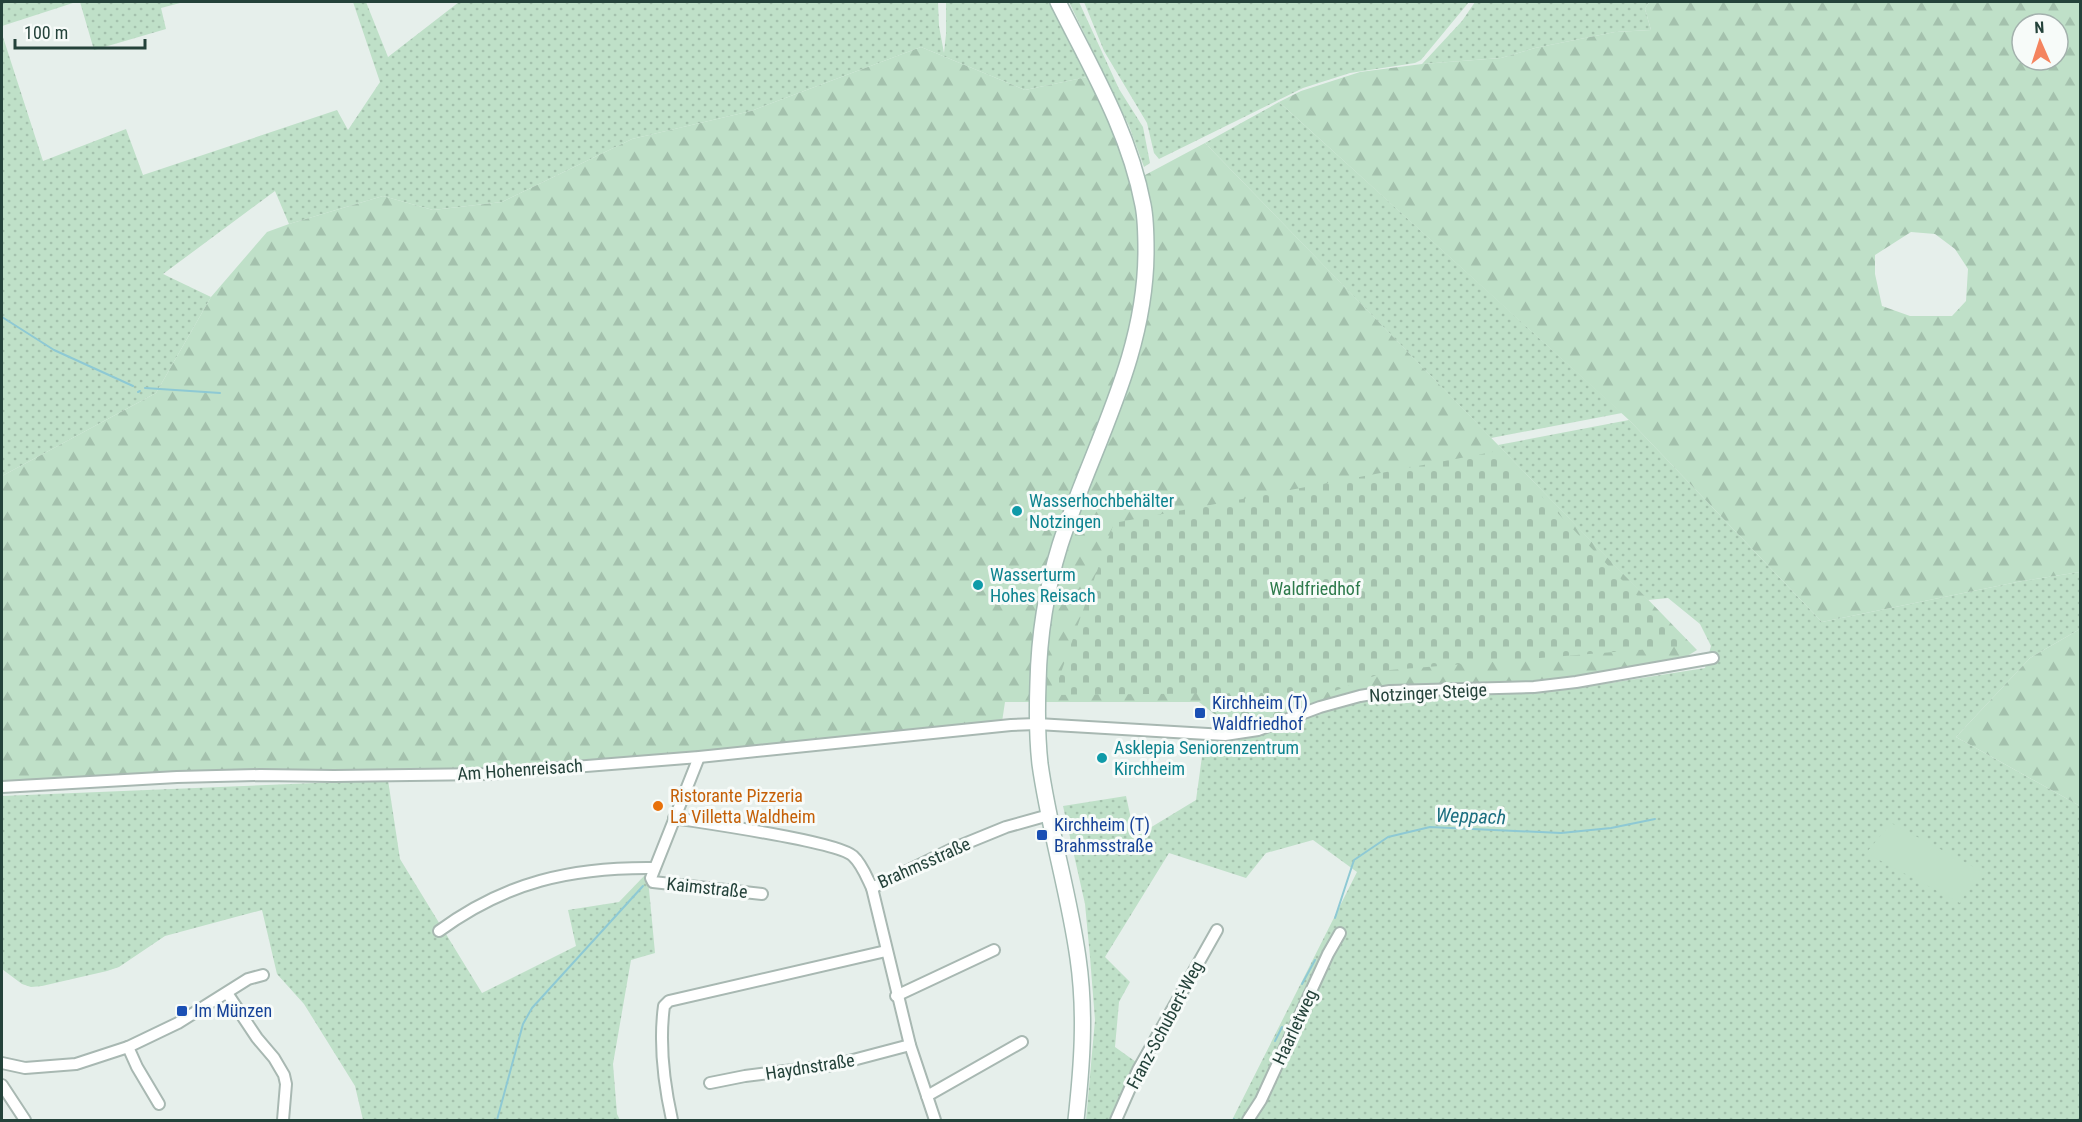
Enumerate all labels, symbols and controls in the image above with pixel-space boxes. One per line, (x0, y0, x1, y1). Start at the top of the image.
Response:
scale bar (15, 12, 146, 50)
north arrow (2010, 12, 2070, 72)
text: N (2034, 18, 2045, 37)
text: 100 m (24, 22, 68, 43)
place label: Wasserhochbehälter Notzingen (1029, 490, 1175, 532)
marker: Wasserhochbehälter Notzingen (1010, 504, 1024, 518)
place label: Wasserturm Hohes Reisach (990, 564, 1096, 606)
marker: Wasserturm Hohes Reisach (971, 578, 985, 592)
park label: Waldfriedhof (1269, 578, 1361, 599)
street label: Notzinger Steige (1369, 679, 1487, 706)
place label: Kirchheim (T) Waldfriedhof (1212, 692, 1308, 734)
marker: Kirchheim (T) Waldfriedhof (1193, 706, 1207, 720)
place label: Asklepia Seniorenzentrum Kirchheim (1114, 737, 1299, 779)
marker: Asklepia Seniorenzentrum Kirchheim (1095, 751, 1109, 765)
street label: Am Hohenreisach (456, 755, 583, 784)
place label: Ristorante Pizzeria La Villetta Waldheim (670, 785, 816, 827)
marker: Ristorante Pizzeria La Villetta Waldheim (651, 799, 665, 813)
water label: Weppach (1435, 803, 1507, 829)
place label: Kirchheim (T) Brahmsstraße (1054, 814, 1153, 856)
marker: Kirchheim (T) Brahmsstraße (1035, 828, 1049, 842)
street label: Brahmsstraße (874, 833, 973, 892)
street label: Kaimstraße (666, 873, 749, 902)
street label: Franz-Schubert-Weg (1122, 957, 1207, 1092)
street label: Haarletweg (1268, 986, 1321, 1068)
place label: Im Münzen (194, 1000, 272, 1021)
marker: Im Münzen (175, 1004, 189, 1018)
street label: Haydnstraße (764, 1049, 856, 1084)

